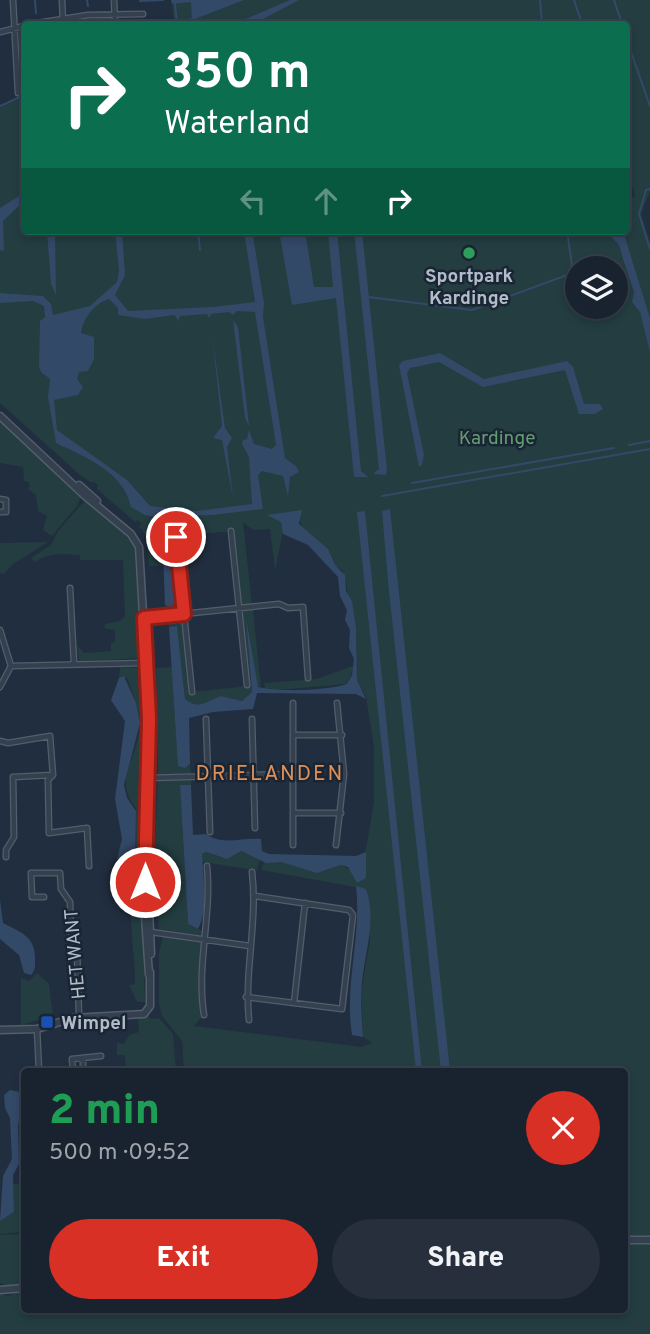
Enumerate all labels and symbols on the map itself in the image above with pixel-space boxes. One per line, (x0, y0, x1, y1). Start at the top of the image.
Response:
marker: Sportpark Kardinge (461, 245, 477, 261)
place label: Sportpark Kardinge (425, 265, 513, 311)
park label: Kardinge (459, 427, 535, 451)
pin (146, 507, 206, 567)
district label: DRIELANDEN (196, 761, 344, 788)
position arrow (108, 845, 182, 919)
street label: HET WANT (60, 907, 92, 1000)
place label: Wimpel (61, 1012, 126, 1036)
marker: Wimpel (39, 1014, 55, 1030)

